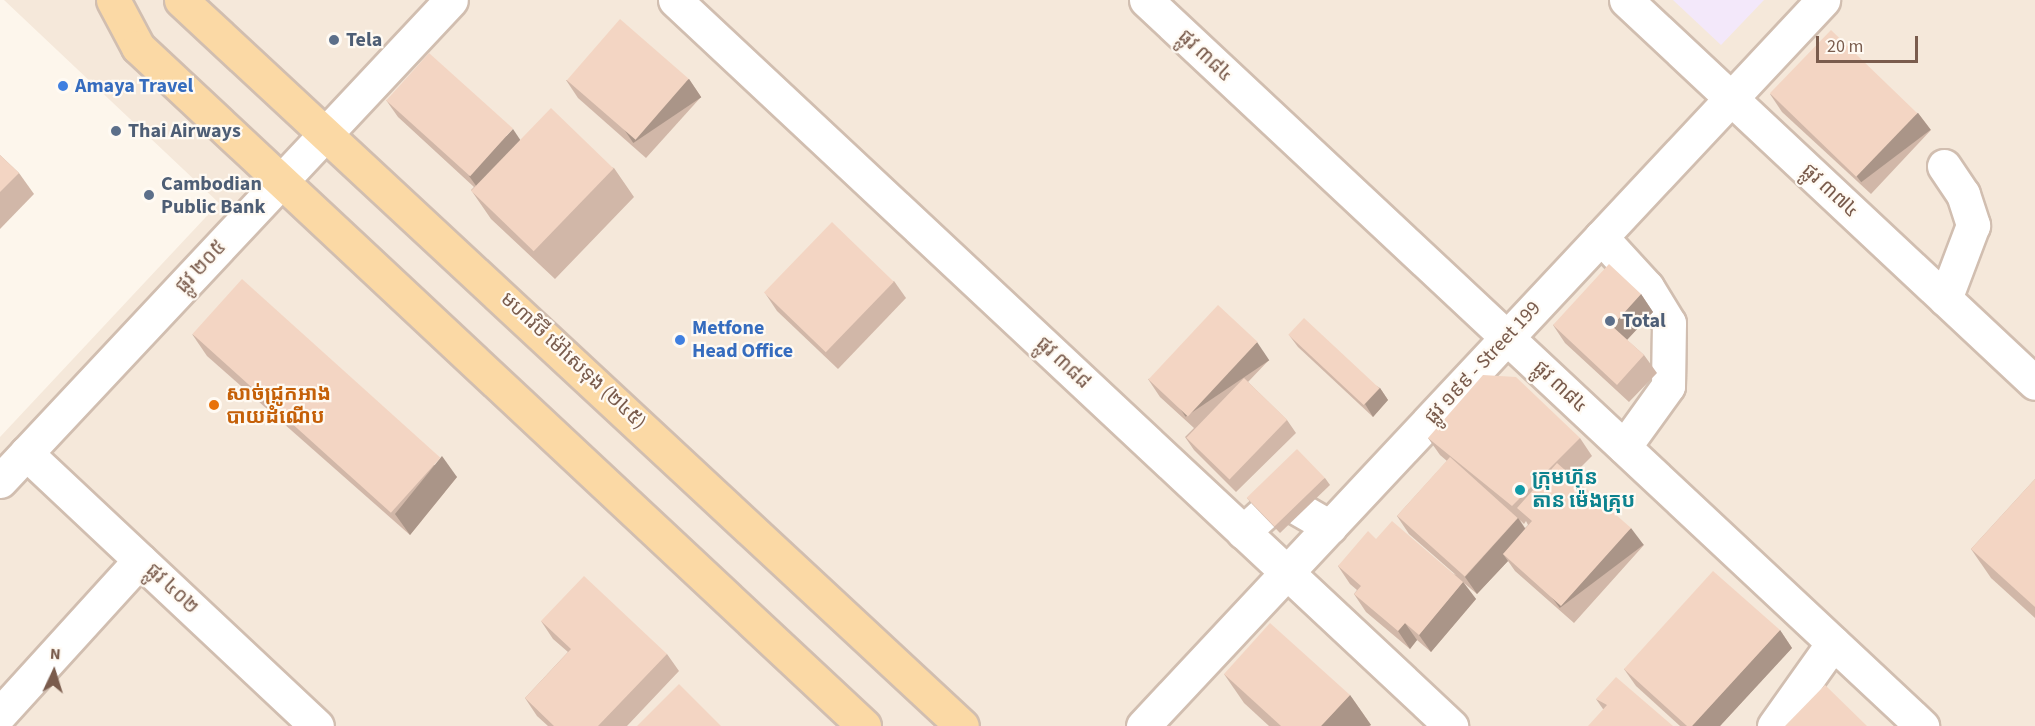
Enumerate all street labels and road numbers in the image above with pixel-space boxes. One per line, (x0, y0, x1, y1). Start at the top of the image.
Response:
street label: ផ្លូវ ៣៨៤ (1173, 25, 1237, 87)
street label: ផ្លូវ ៣៧៤ (1797, 159, 1863, 223)
street label: ផ្លូវ ២០៥ (171, 236, 231, 298)
street label: មហាវិថី ម៉ៅសេទុង (២៤៥) (495, 287, 651, 435)
street label: ផ្លូវ ១៩៩ - Street 199 (1420, 297, 1546, 429)
street label: ផ្លូវ ៣៨៨ (1031, 332, 1095, 394)
street label: ផ្លូវ ៣៨៤ (1528, 356, 1592, 418)
street label: ផ្លូវ ៤០២ (141, 559, 203, 619)

